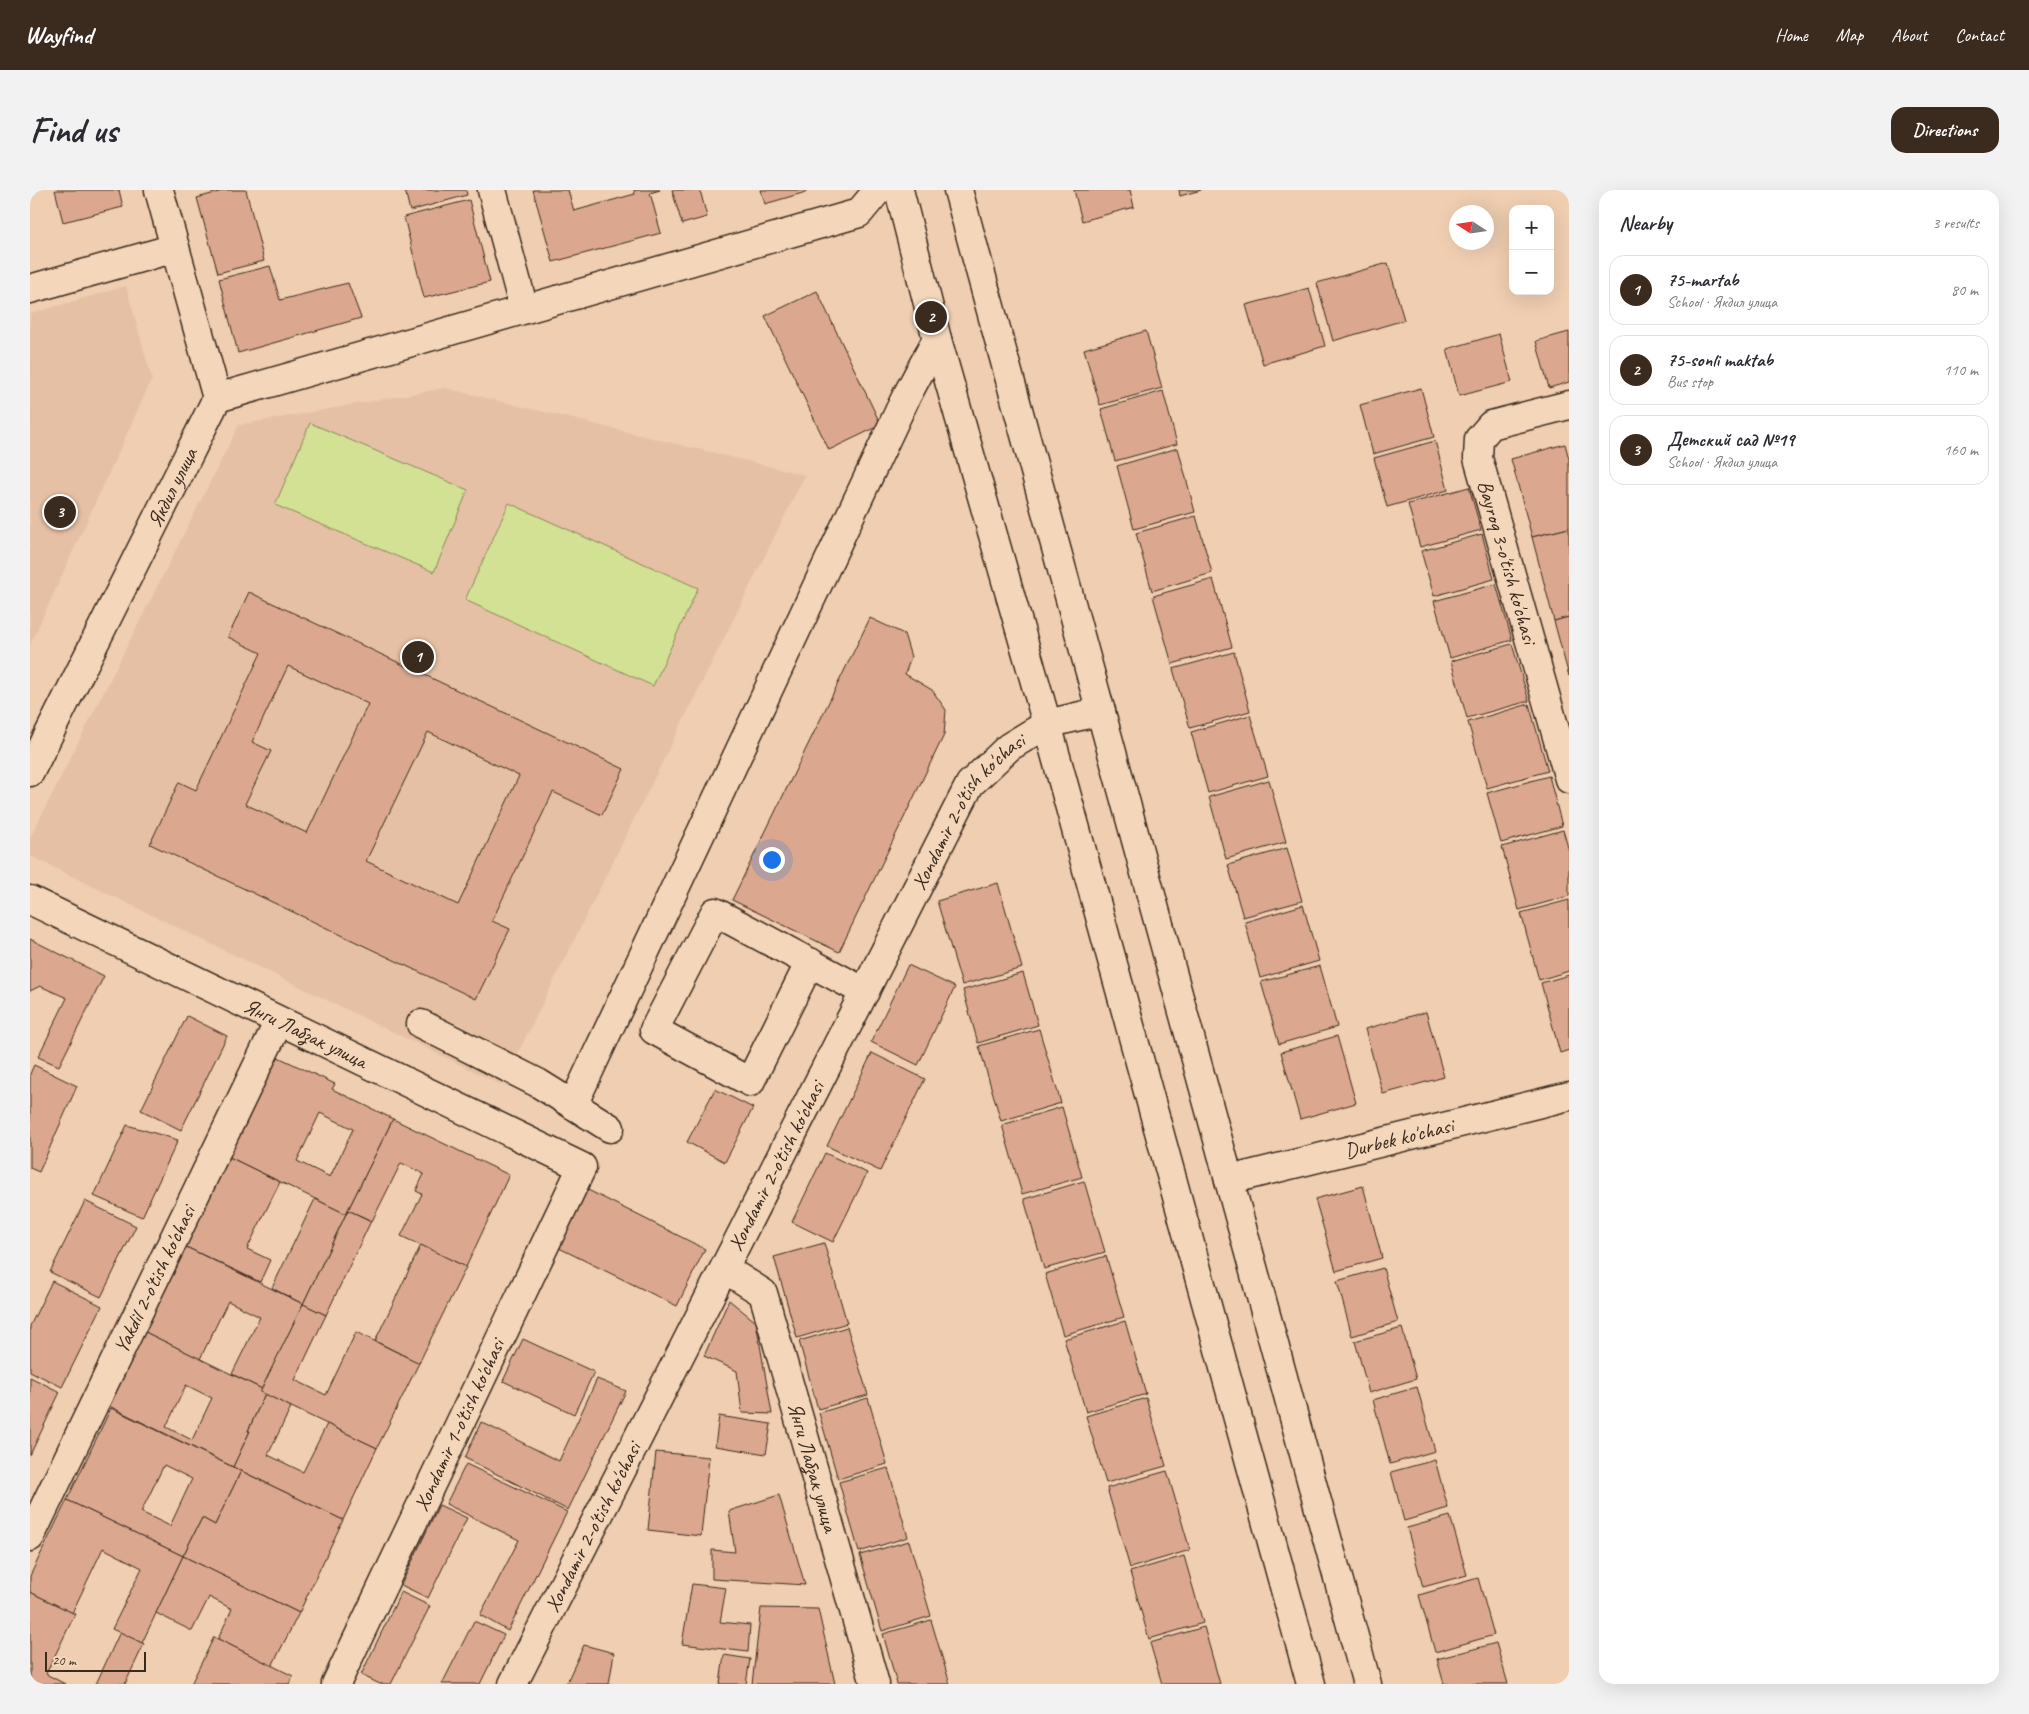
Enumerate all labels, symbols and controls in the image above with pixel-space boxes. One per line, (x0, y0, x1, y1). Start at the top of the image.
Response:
text: Wayfind (25, 20, 92, 50)
text: Home (1775, 24, 1808, 46)
text: Map (1836, 24, 1863, 46)
text: About (1891, 24, 1927, 46)
text: Contact (1955, 24, 2004, 46)
button: Directions (1891, 107, 1999, 153)
text: Find us (30, 108, 117, 153)
north arrow (1449, 205, 1494, 250)
map controls (1509, 205, 1554, 295)
button: + (1509, 205, 1554, 250)
text: Nearby (1619, 210, 1672, 236)
text: 3 results (1932, 213, 1979, 233)
button: − (1509, 250, 1554, 295)
text: 75-martab (1667, 268, 1739, 292)
text: 1 (1632, 280, 1640, 300)
text: 80 m (1951, 280, 1978, 300)
text: School · Якдил улица (1667, 292, 1777, 312)
pin: 2 (915, 298, 947, 336)
text: 75-sonli maktab (1667, 348, 1773, 372)
text: 2 (1632, 360, 1640, 380)
text: 110 m (1944, 360, 1978, 380)
text: Bus stop (1667, 372, 1713, 392)
text: Детский сад №19 (1667, 428, 1794, 452)
text: 3 (1632, 440, 1640, 460)
text: 160 m (1944, 440, 1978, 460)
street label: Якдил улица (141, 442, 204, 532)
text: School · Якдил улица (1667, 452, 1777, 472)
street label: Bayroq 3-o'tish ko'chasi (1472, 477, 1544, 650)
pin: 3 (44, 493, 76, 531)
pin: 1 (402, 638, 434, 676)
street label: Xondamir 2-o'tish ko'chasi (906, 726, 1032, 894)
your location (759, 847, 785, 873)
street label: Янги Лабзак улица (240, 992, 373, 1075)
street label: Xondamir 2-o'tish ko'chasi (722, 1074, 831, 1255)
street label: Durbek ko'chasi (1342, 1111, 1459, 1164)
street label: Yakdil 2-o'tish ko'chasi (108, 1199, 202, 1357)
street label: Xondamir 1-o'tish ko'chasi (408, 1332, 511, 1515)
street label: Янги Лабзак улица (782, 1399, 844, 1537)
street label: Xondamir 2-o'tish ko'chasi (539, 1435, 648, 1616)
scale bar (45, 1649, 146, 1672)
text: 20 m (52, 1652, 76, 1669)

